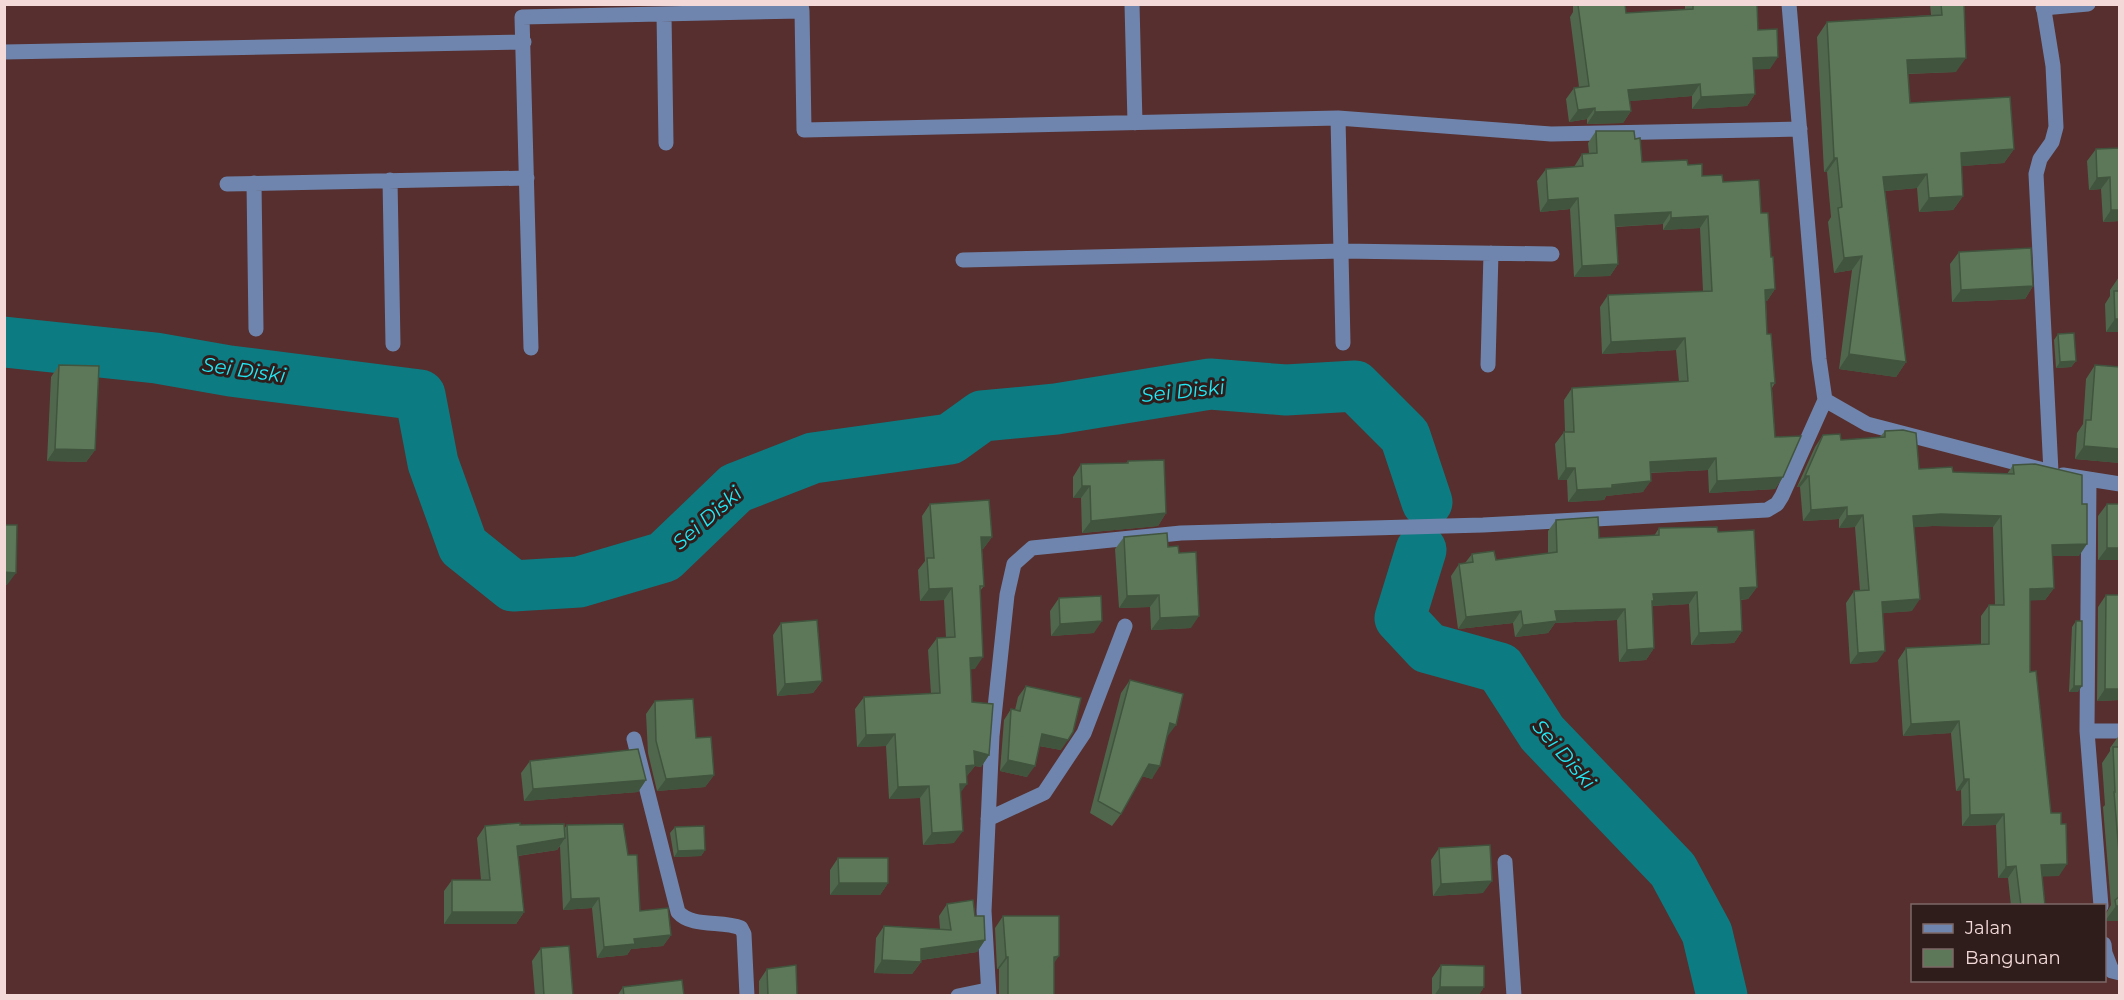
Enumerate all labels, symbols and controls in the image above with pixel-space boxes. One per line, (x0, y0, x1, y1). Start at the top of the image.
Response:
water label: Sei Diski (201, 352, 288, 388)
water label: Sei Diski (1140, 375, 1227, 407)
water label: Sei Diski (667, 481, 747, 555)
water label: Sei Diski (1527, 714, 1601, 794)
legend (1911, 904, 2106, 982)
text: Jalan (1964, 917, 2012, 939)
text: Bangunan (1965, 947, 2061, 969)

